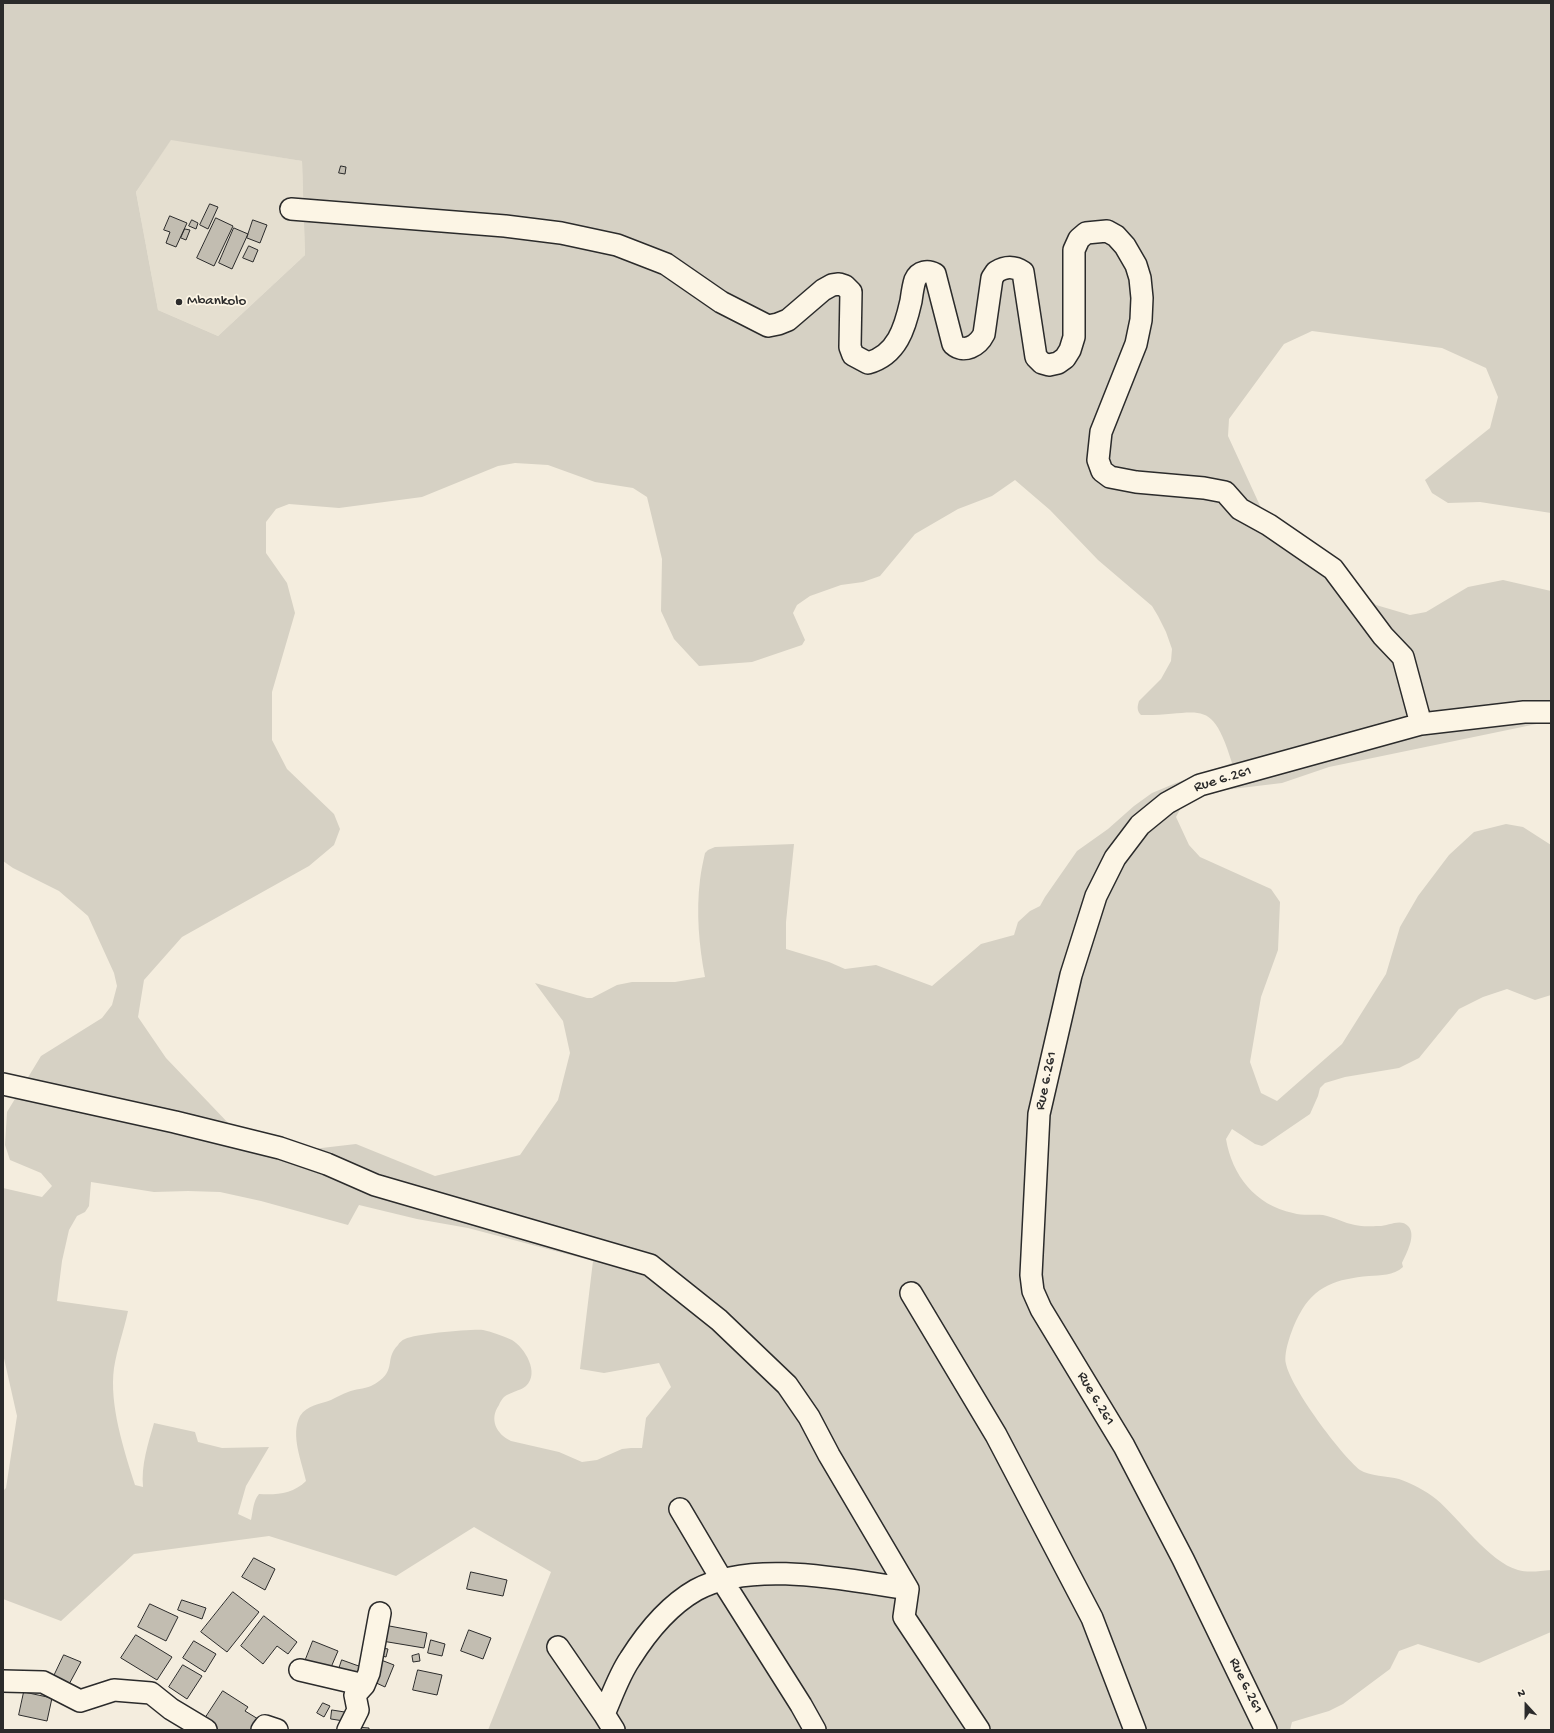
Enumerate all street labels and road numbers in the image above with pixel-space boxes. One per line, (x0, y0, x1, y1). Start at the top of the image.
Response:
street label: Rue 6.261 (1192, 763, 1254, 797)
street label: Rue 6.261 (1032, 1050, 1062, 1112)
street label: Rue 6.261 (1072, 1369, 1118, 1429)
street label: Rue 6.261 (1224, 1655, 1266, 1717)

